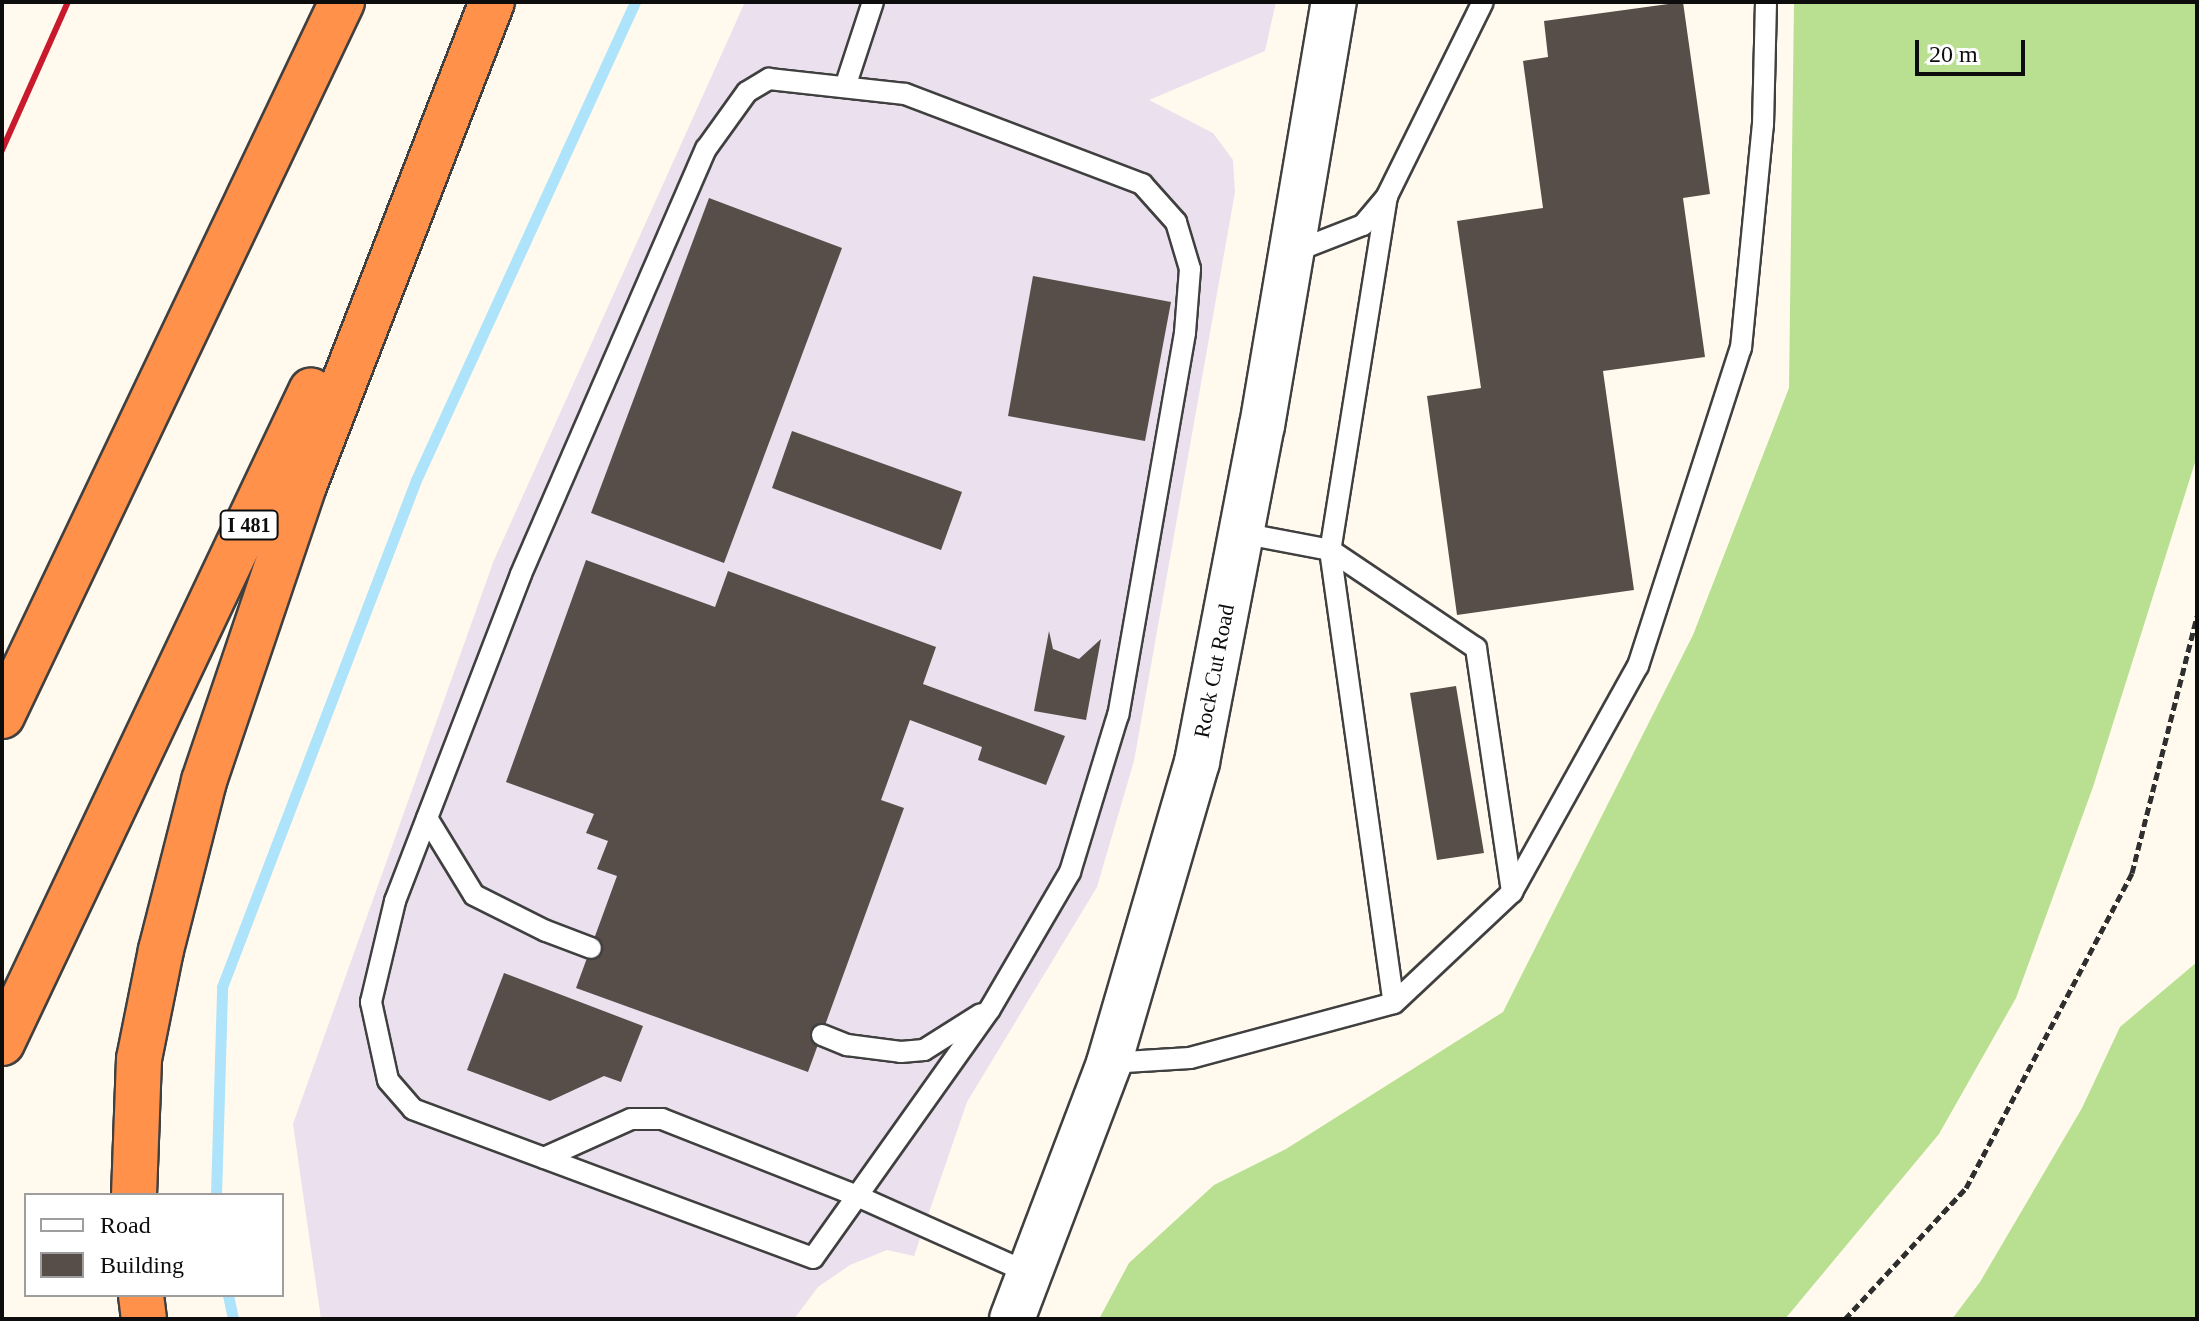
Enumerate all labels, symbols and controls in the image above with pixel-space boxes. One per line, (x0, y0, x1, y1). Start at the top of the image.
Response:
scale bar (1919, 24, 2029, 74)
text: 20 m (1929, 41, 1978, 67)
road number: I 481 (219, 509, 279, 541)
street label: Rock Cut Road (1188, 602, 1240, 740)
legend (24, 1193, 284, 1297)
text: Road (100, 1212, 151, 1238)
text: Building (100, 1252, 184, 1278)

